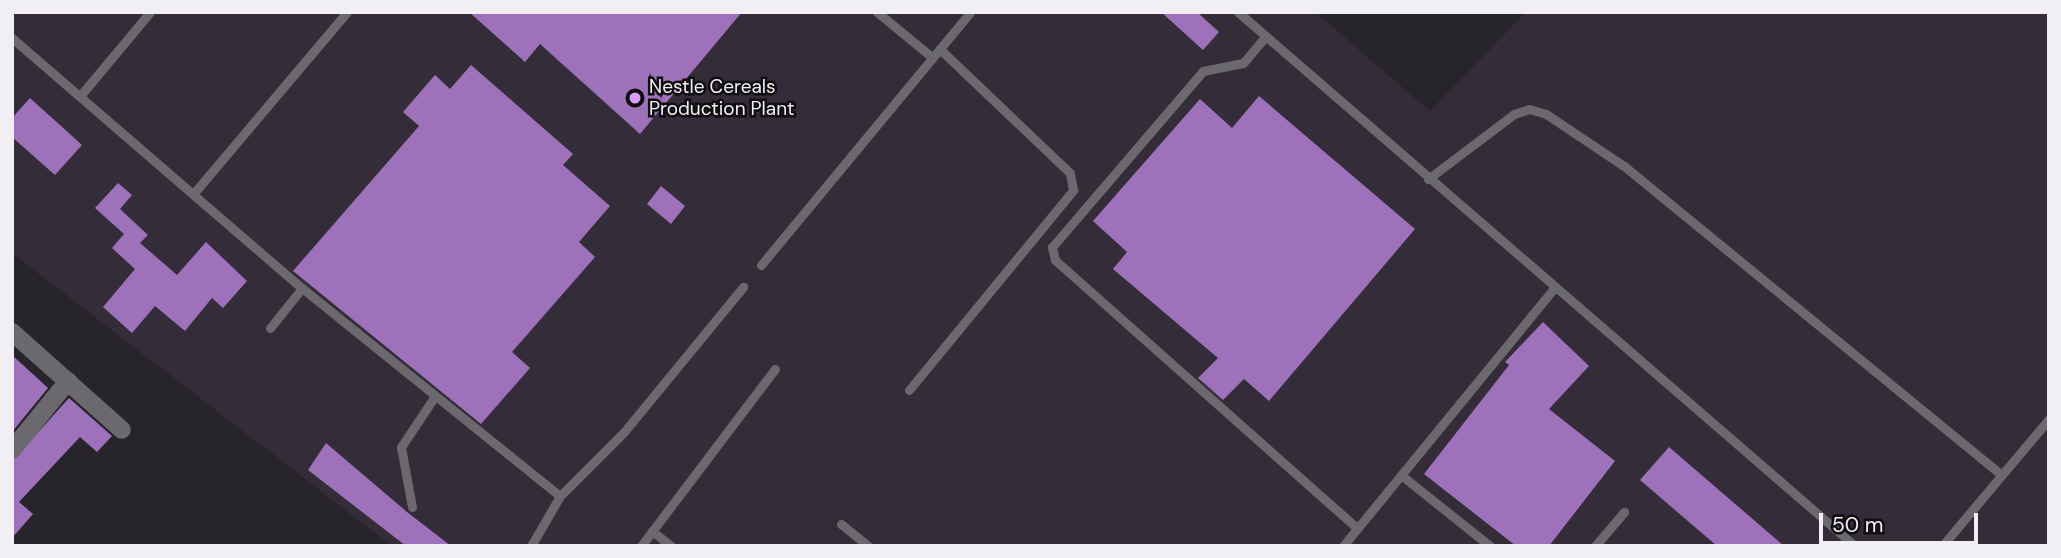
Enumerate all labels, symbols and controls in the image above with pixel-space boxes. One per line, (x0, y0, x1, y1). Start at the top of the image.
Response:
place label: Nestle Cereals Production Plant (649, 76, 795, 120)
marker: Nestle Cereals Production Plant (627, 90, 643, 106)
scale bar (1823, 498, 1982, 542)
text: 50 m (1832, 511, 1883, 539)

